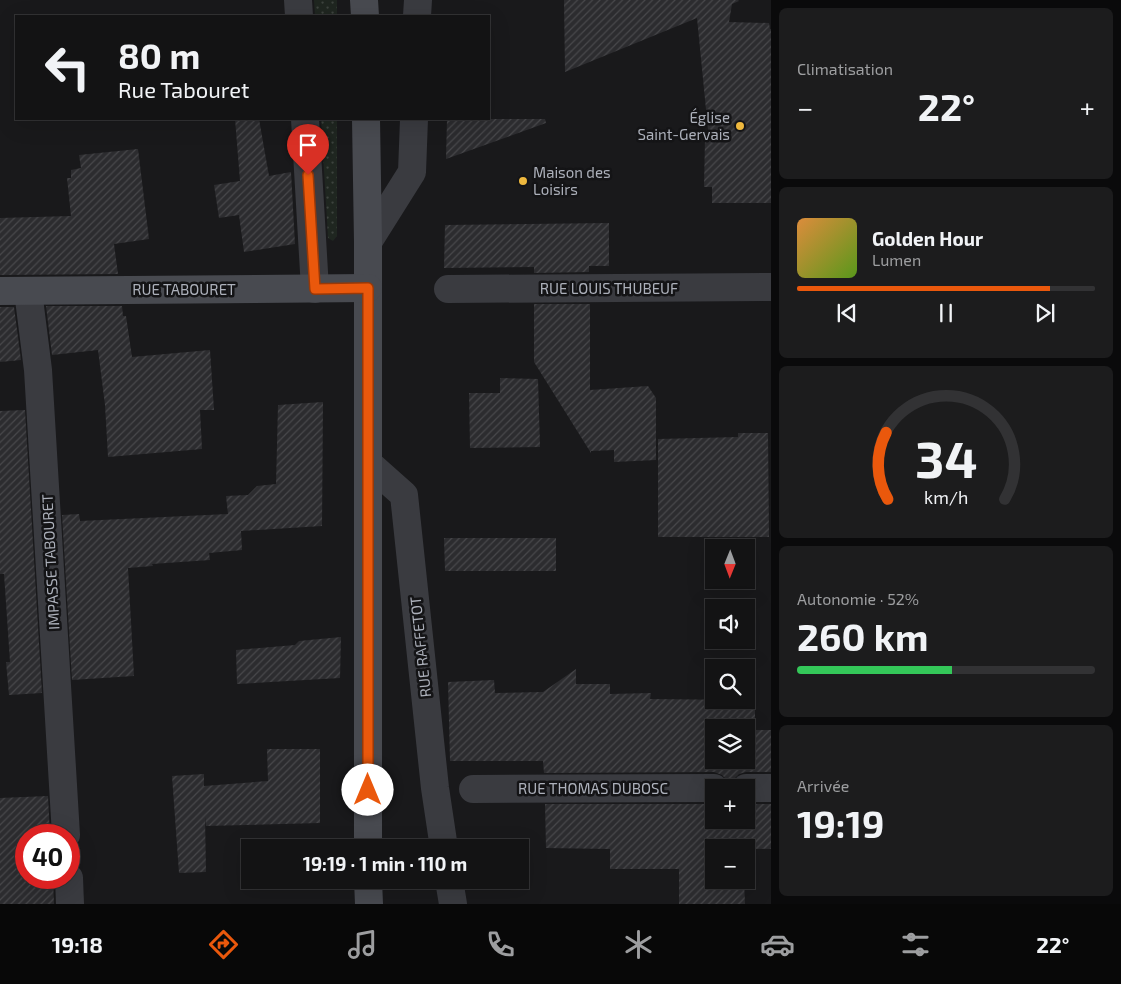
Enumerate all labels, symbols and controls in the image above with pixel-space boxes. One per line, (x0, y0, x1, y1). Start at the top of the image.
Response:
text: 80 m (118, 34, 200, 76)
icon: left (35, 35, 100, 100)
text: Climatisation (797, 59, 893, 78)
text: Rue Tabouret (118, 76, 249, 102)
text: 22° (918, 83, 975, 129)
text: − (797, 90, 813, 124)
text: + (1080, 90, 1095, 124)
place label: Église Saint-Gervais (638, 108, 730, 143)
marker: Église Saint-Gervais (734, 120, 746, 132)
pin (287, 124, 329, 175)
icon: arrive (294, 131, 322, 159)
place label: Maison des Loisirs (533, 163, 611, 198)
marker: Maison des Loisirs (517, 175, 529, 187)
text: Golden Hour (872, 227, 983, 250)
text: Lumen (872, 250, 921, 269)
street label: RUE LOUIS THUBEUF (540, 279, 678, 297)
street label: RUE TABOURET (132, 280, 236, 298)
icon: previous (833, 299, 861, 327)
icon: pause (932, 299, 960, 327)
icon: next (1031, 299, 1059, 327)
text: 34 (915, 426, 977, 488)
text: km/h (924, 486, 968, 508)
street label: IMPASSE TABOURET (37, 493, 63, 630)
north arrow (705, 539, 755, 589)
map controls (705, 539, 755, 889)
text: Autonomie · 52% (797, 589, 919, 608)
street label: RUE RAFFETOT (406, 595, 434, 698)
button: sound (705, 599, 755, 649)
text: 260 km (797, 613, 928, 659)
button: search (705, 659, 755, 709)
button: layers (705, 719, 755, 769)
position arrow (341, 763, 393, 815)
text: Arrivée (797, 776, 849, 795)
street label: RUE THOMAS DUBOSC (518, 779, 668, 797)
button: + (705, 779, 755, 829)
text: 19:19 (797, 800, 884, 846)
speed limit sign: 40 (15, 824, 80, 889)
button: − (705, 839, 755, 889)
text: 19:19 · 1 min · 110 m (303, 852, 467, 875)
icon: directions (206, 927, 241, 962)
icon: music (345, 927, 380, 962)
icon: phone (483, 927, 518, 962)
icon: climate (621, 927, 656, 962)
icon: car (760, 927, 795, 962)
icon: filters (898, 927, 933, 962)
text: 19:18 (52, 931, 103, 957)
text: 22° (1036, 931, 1069, 957)

